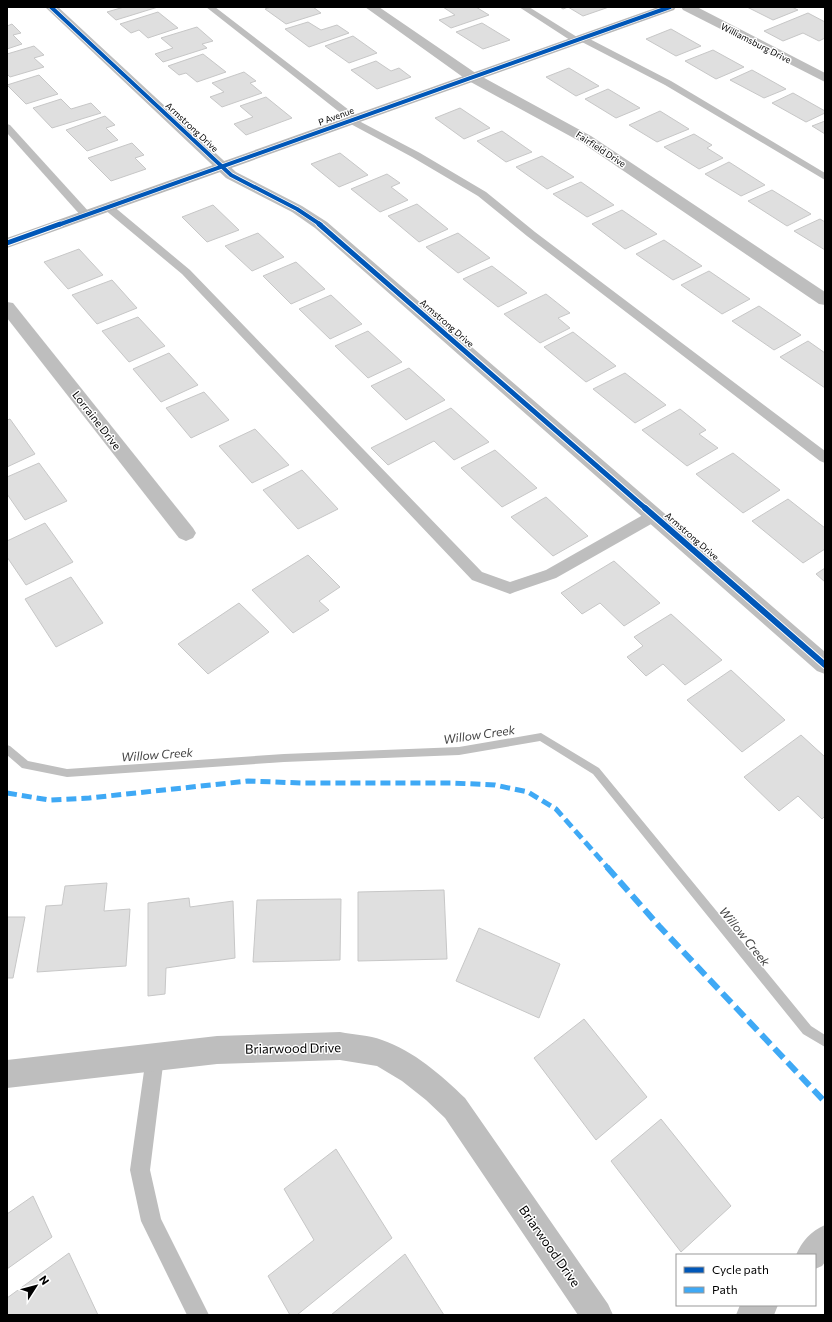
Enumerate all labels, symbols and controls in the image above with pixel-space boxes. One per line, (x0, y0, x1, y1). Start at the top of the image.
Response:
street label: Williamsburg Drive (719, 21, 793, 66)
street label: Armstrong Drive (163, 100, 221, 154)
street label: P Avenue (317, 104, 356, 128)
street label: Fairfield Drive (574, 129, 628, 169)
street label: Armstrong Drive (418, 297, 476, 350)
street label: Lorraine Drive (70, 388, 124, 452)
street label: Armstrong Drive (663, 510, 721, 563)
water label: Willow Creek (442, 722, 516, 746)
water label: Willow Creek (121, 744, 194, 763)
water label: Willow Creek (717, 904, 773, 969)
street label: Briarwood Drive (245, 1039, 341, 1057)
street label: Briarwood Drive (516, 1202, 584, 1290)
legend (676, 1254, 816, 1306)
text: Cycle path (712, 1262, 769, 1276)
north arrow (16, 1266, 56, 1306)
text: N (37, 1273, 52, 1287)
text: Path (712, 1282, 738, 1296)

